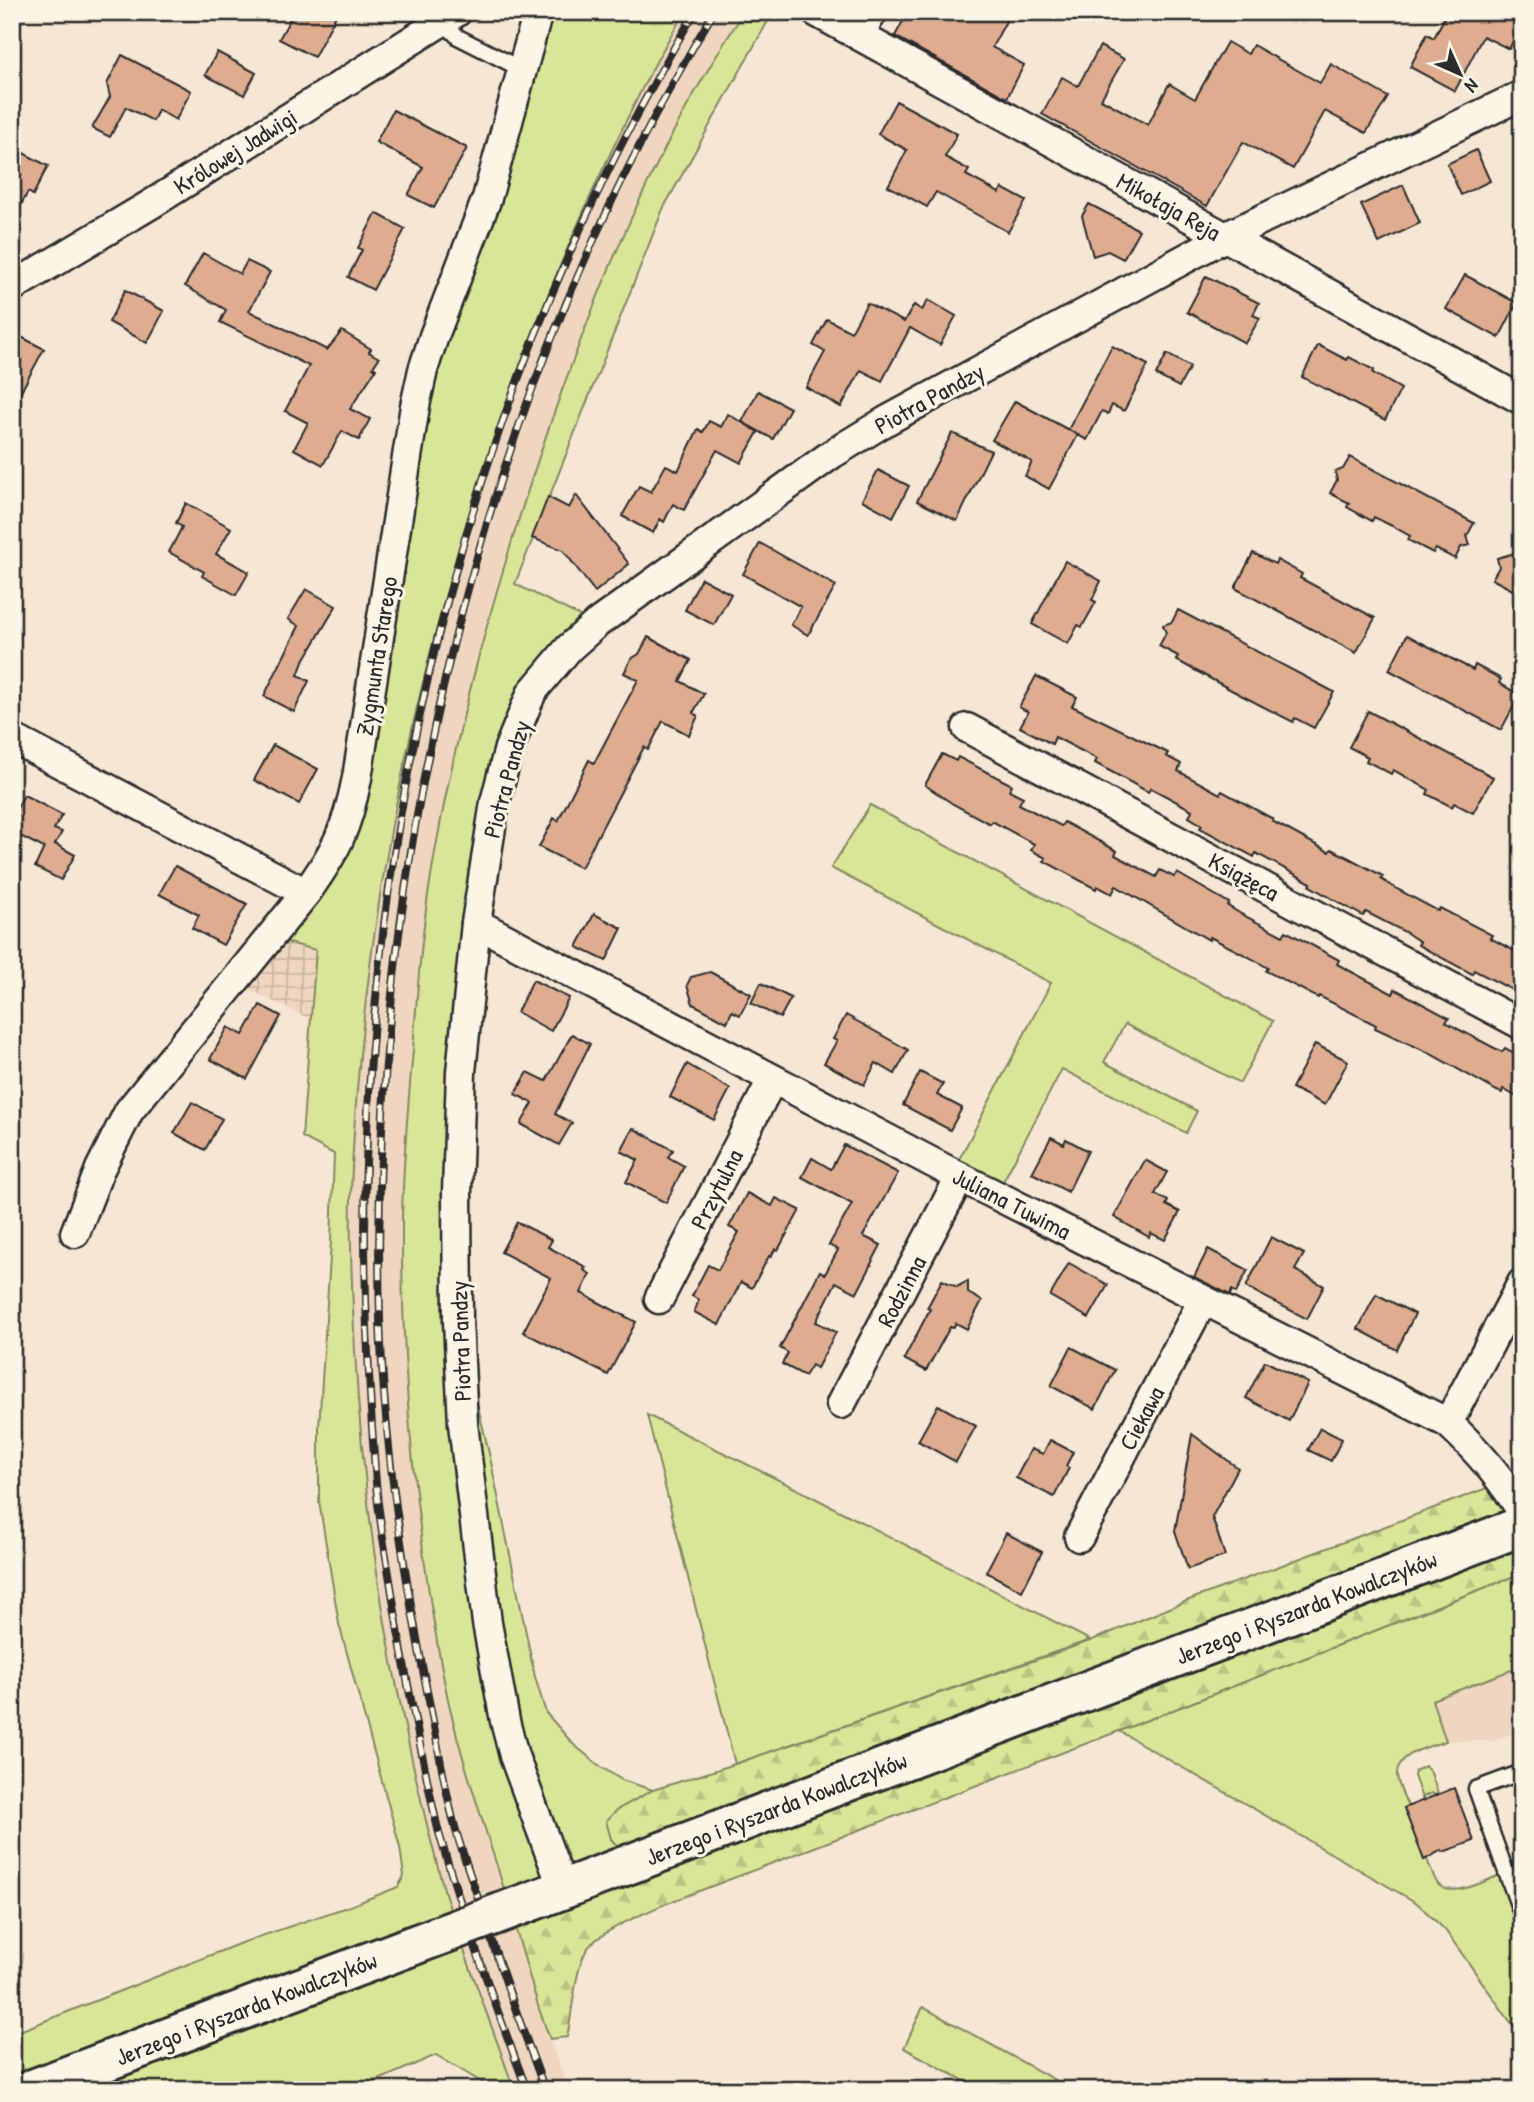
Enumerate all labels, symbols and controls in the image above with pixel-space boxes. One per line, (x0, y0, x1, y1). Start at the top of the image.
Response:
north arrow (1426, 38, 1496, 108)
text: N (1459, 73, 1485, 99)
street label: Królowej Jadwigi (167, 100, 303, 202)
street label: Mikołaja Reja (1111, 164, 1227, 248)
street label: Piotra Pandzy (868, 355, 990, 441)
street label: Zygmunta Starego (348, 574, 404, 738)
street label: Piotra Pandzy (475, 717, 537, 841)
street label: Książęca (1203, 844, 1285, 908)
street label: Przytulna (682, 1144, 750, 1234)
street label: Juliana Tuwima (947, 1160, 1077, 1246)
street label: Rodzinna (869, 1250, 933, 1332)
street label: Piotra Pandzy (442, 1280, 478, 1402)
street label: Ciekawa (1111, 1380, 1171, 1456)
street label: Jerzego i Ryszarda Kowalczyków (1171, 1542, 1441, 1672)
street label: Jerzego i Ryszarda Kowalczyków (641, 1743, 911, 1873)
street label: Jerzego i Ryszarda Kowalczyków (111, 1943, 381, 2073)

